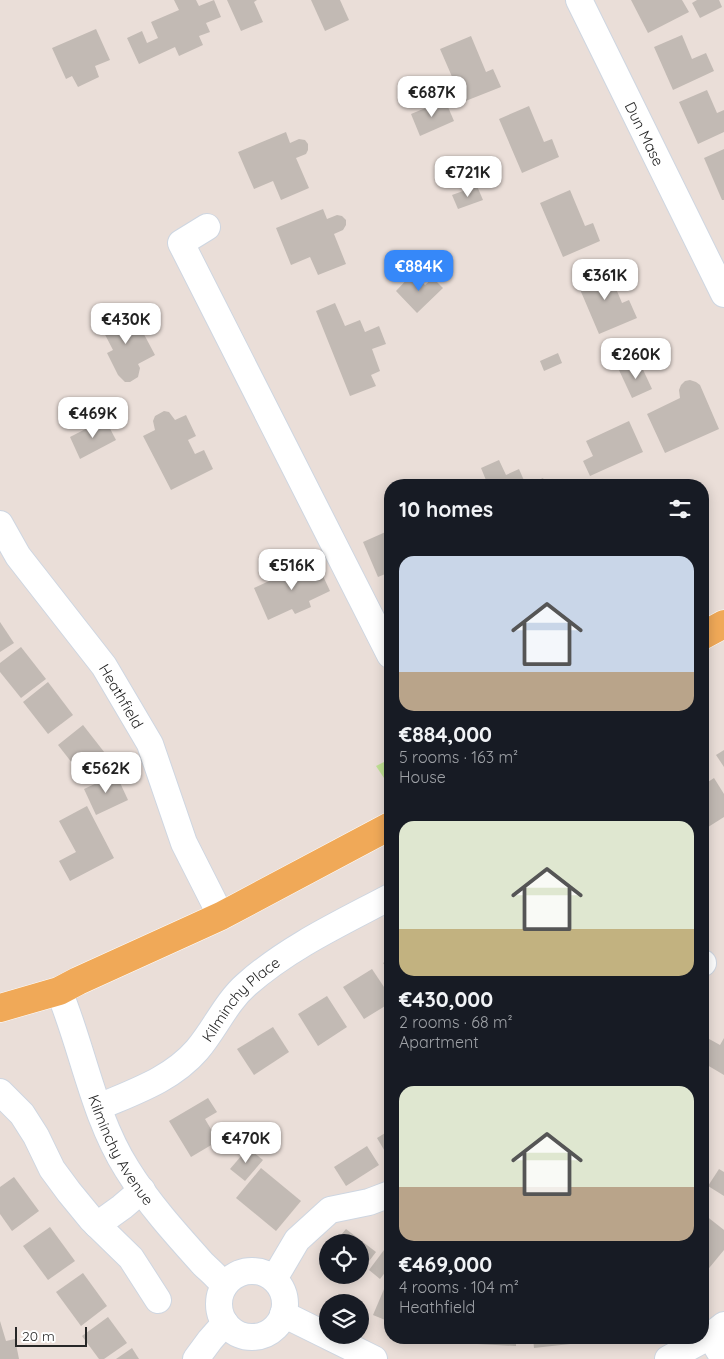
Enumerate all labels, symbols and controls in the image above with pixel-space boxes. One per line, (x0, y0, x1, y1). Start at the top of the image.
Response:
pin: €687K (397, 76, 467, 118)
text: €687K (409, 82, 455, 102)
street label: Dun Mase (621, 98, 669, 169)
pin: €721K (433, 156, 503, 198)
text: €721K (446, 162, 490, 182)
pin: €884K (384, 250, 454, 292)
text: €884K (395, 256, 443, 276)
pin: €361K (570, 258, 640, 301)
text: €361K (583, 265, 627, 285)
pin: €430K (91, 302, 161, 345)
text: €430K (102, 309, 150, 329)
pin: €260K (601, 338, 671, 380)
text: €260K (612, 344, 660, 364)
pin: €469K (58, 396, 128, 439)
text: €469K (69, 403, 117, 423)
icon: filters (666, 495, 694, 523)
text: 10 homes (399, 496, 493, 522)
pin: €516K (257, 548, 327, 591)
text: €516K (270, 555, 314, 575)
icon: home (502, 589, 592, 679)
street label: Heathfield (95, 660, 148, 732)
text: €884,000 (399, 721, 492, 747)
text: 5 rooms · 163 m² (399, 747, 518, 767)
pin: €562K (71, 752, 141, 794)
text: €562K (82, 758, 130, 778)
text: House (399, 767, 446, 787)
icon: home (502, 854, 592, 944)
street label: Kilminchy Place (197, 952, 283, 1045)
text: €430,000 (399, 986, 493, 1012)
text: 2 rooms · 68 m² (399, 1012, 513, 1032)
text: Apartment (399, 1032, 479, 1052)
street label: Kilminchy Avenue (85, 1092, 158, 1209)
icon: home (502, 1119, 592, 1209)
pin: €470K (211, 1122, 281, 1164)
text: €470K (222, 1128, 270, 1148)
map controls (319, 1234, 369, 1344)
button: locate (319, 1234, 369, 1284)
text: €469,000 (399, 1251, 492, 1277)
text: 4 rooms · 104 m² (399, 1277, 519, 1297)
button: layers (319, 1294, 369, 1344)
text: Heathfield (399, 1297, 475, 1317)
scale bar (15, 1324, 88, 1347)
text: 20 m (22, 1327, 55, 1345)

